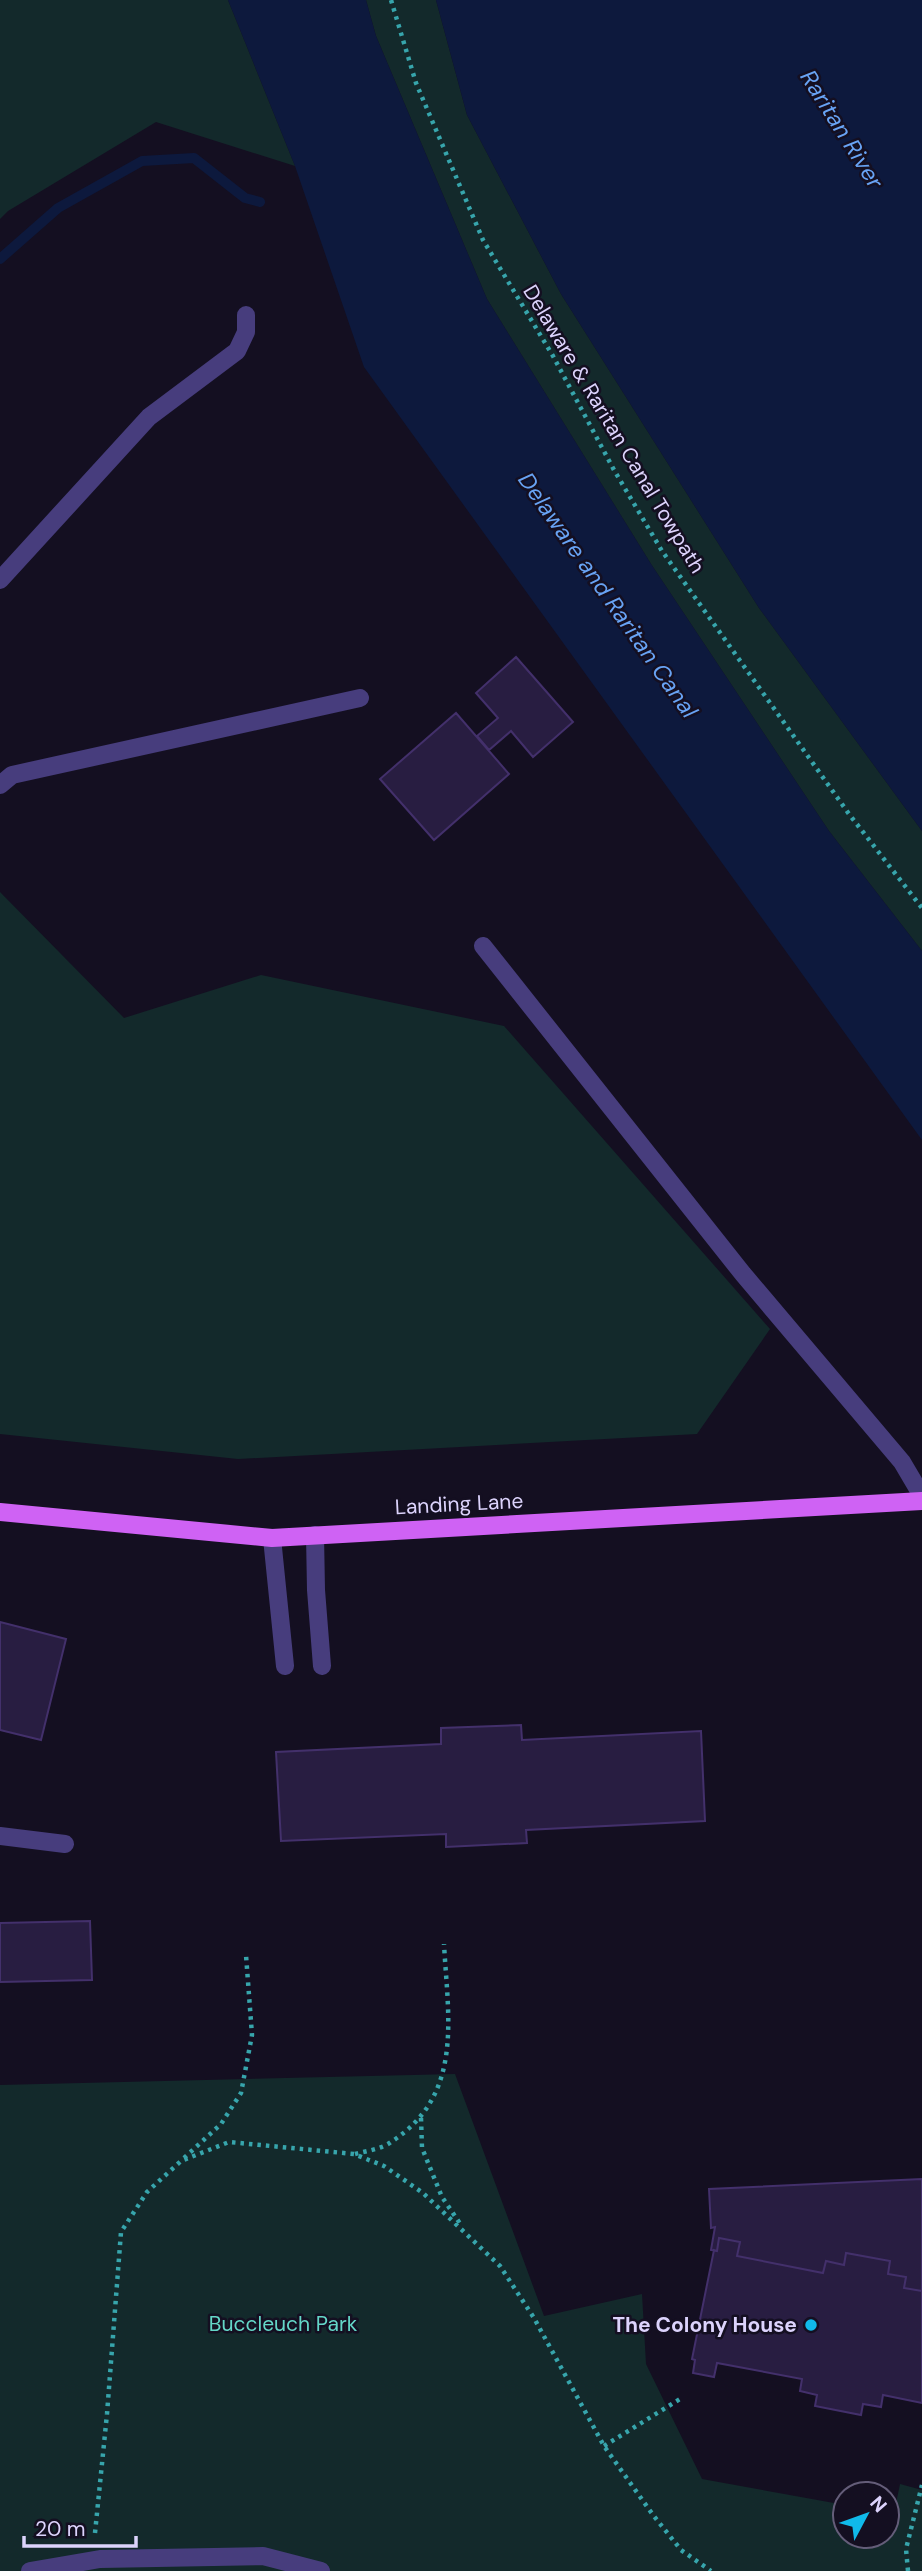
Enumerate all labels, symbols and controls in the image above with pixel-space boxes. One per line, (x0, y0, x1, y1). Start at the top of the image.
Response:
water label: Raritan River (794, 64, 891, 195)
street label: Delaware & Raritan Canal Towpath (517, 280, 711, 578)
water label: Delaware and Raritan Canal (512, 466, 705, 724)
street label: Landing Lane (394, 1487, 524, 1521)
park label: Buccleuch Park (209, 2310, 358, 2338)
place label: The Colony House (612, 2311, 797, 2339)
marker: The Colony House (803, 2317, 819, 2333)
north arrow (831, 2480, 901, 2550)
text: N (864, 2491, 892, 2518)
scale bar (24, 2504, 136, 2548)
text: 20 m (35, 2515, 86, 2543)

